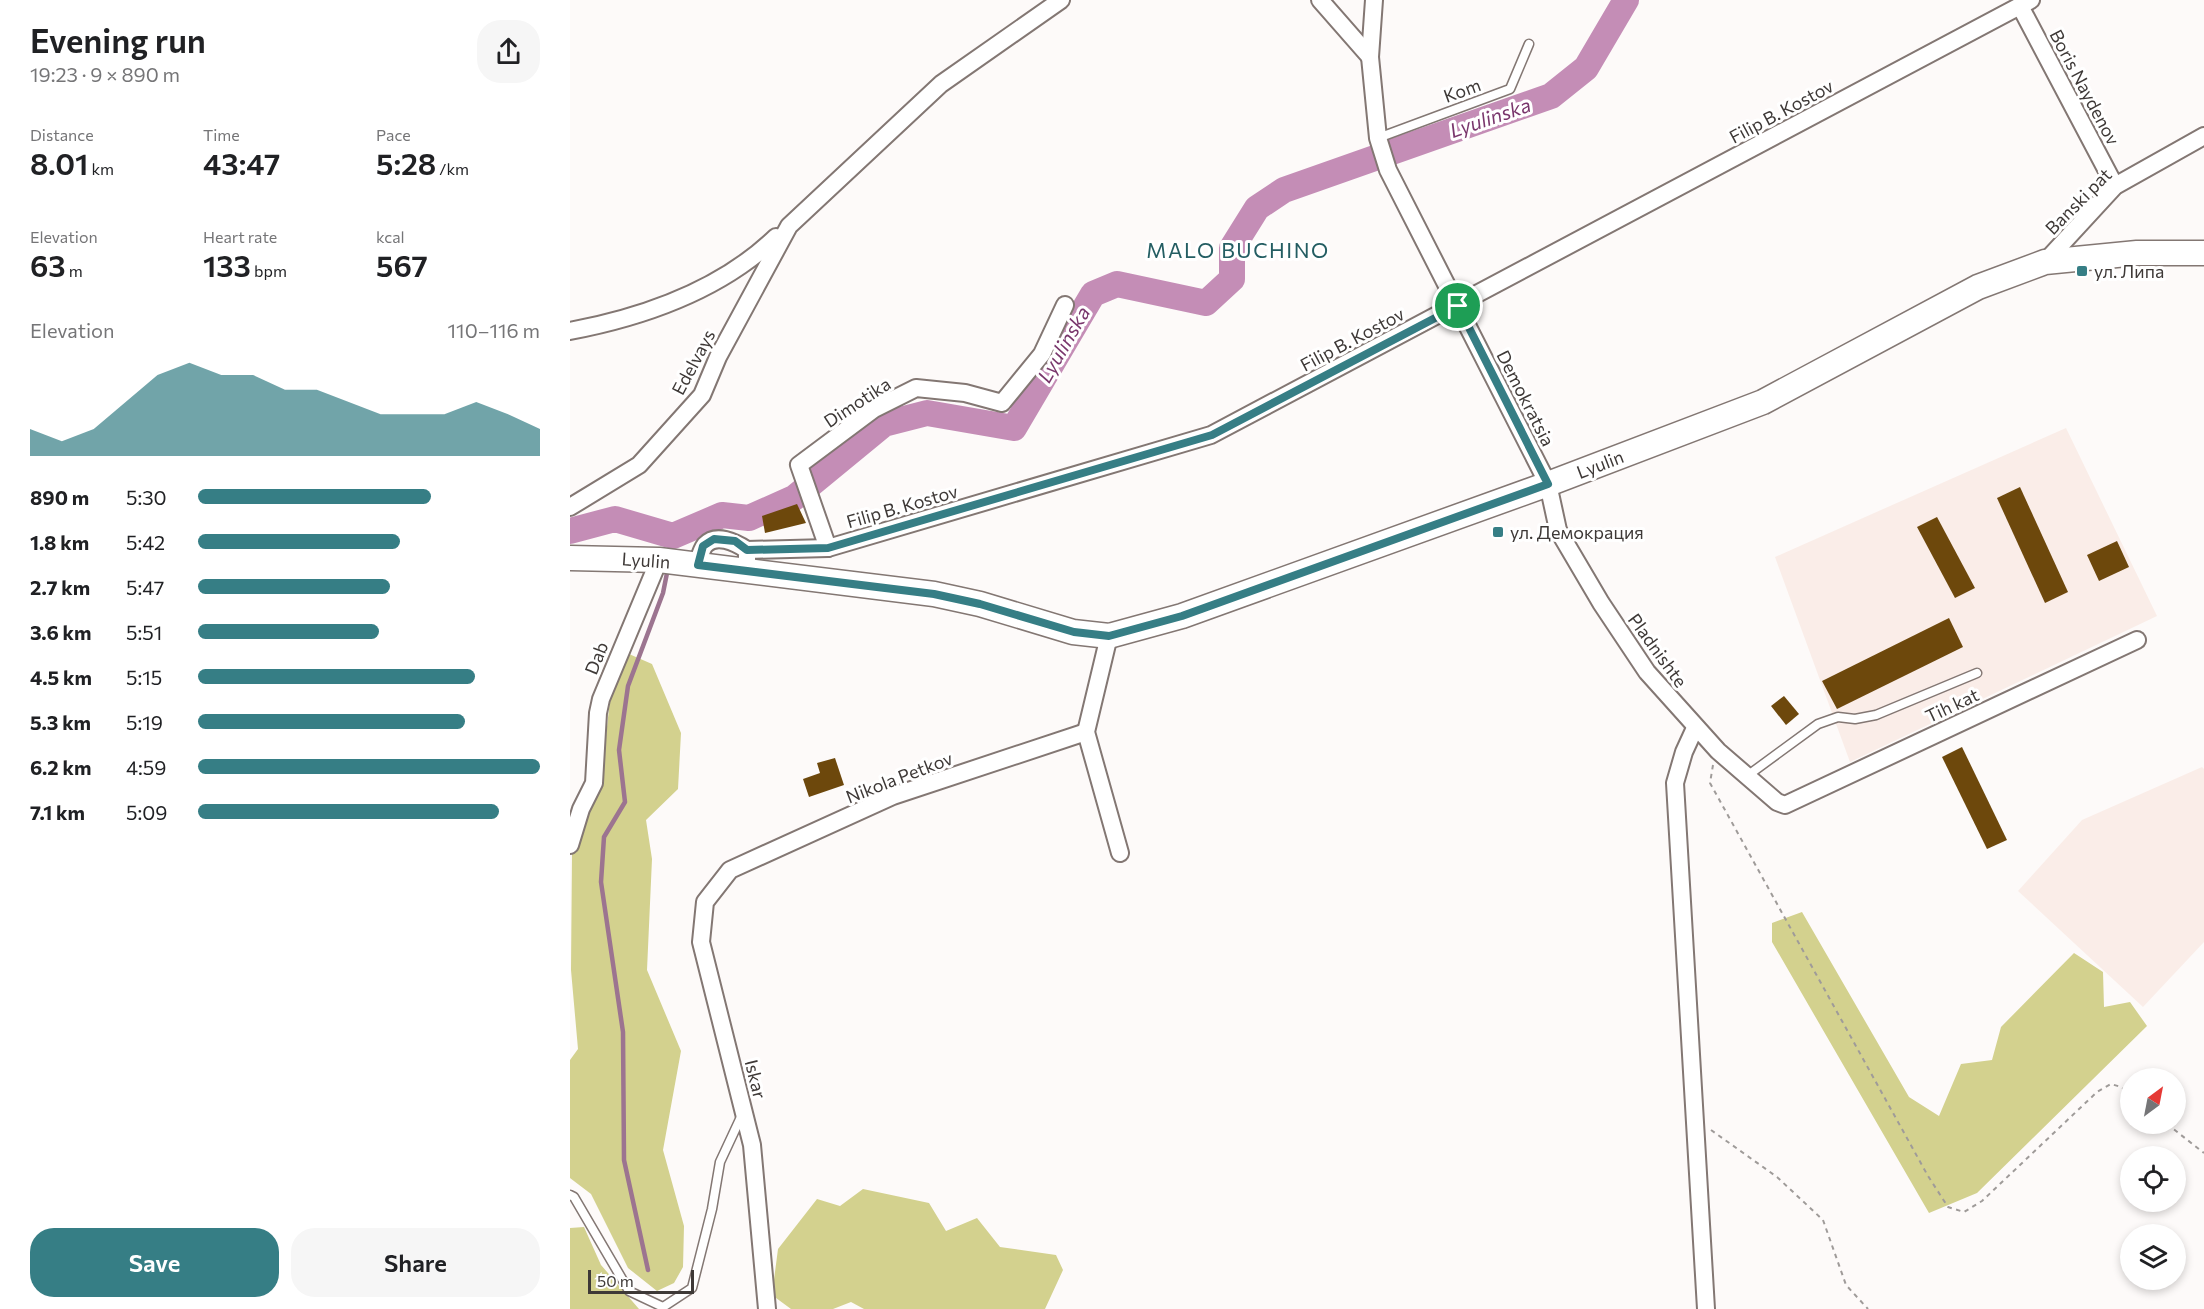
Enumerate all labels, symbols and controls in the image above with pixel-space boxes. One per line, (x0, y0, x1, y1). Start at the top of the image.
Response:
text: Evening run (30, 19, 206, 60)
button: share (477, 20, 540, 83)
street label: Boris Naydenov (2045, 26, 2125, 148)
text: 19:23 · 9 × 890 m (30, 62, 180, 86)
street label: Kom (1440, 73, 1484, 107)
street label: Filip B. Kostov (1725, 74, 1837, 148)
water label: Lyulinska (1446, 92, 1534, 142)
text: Distance (30, 125, 94, 144)
text: Time (203, 125, 240, 144)
text: Pace (376, 125, 411, 144)
text: 8.01 (30, 144, 88, 181)
text: 43:47 (203, 144, 280, 181)
text: 5:28 (376, 144, 436, 181)
text: km (88, 159, 114, 178)
text: /km (436, 159, 469, 178)
street label: Banski pat (2040, 163, 2116, 239)
text: Elevation (30, 227, 98, 246)
text: Heart rate (203, 227, 277, 246)
text: kcal (376, 227, 405, 246)
district label: MALO BUCHINO (1146, 237, 1330, 262)
text: 63 (30, 246, 66, 283)
text: 133 (203, 246, 251, 283)
text: 567 (376, 246, 428, 283)
place label: ул. Липа (2094, 260, 2164, 282)
text: m (66, 261, 83, 280)
text: bpm (251, 261, 287, 280)
marker: ул. Липа (2075, 264, 2089, 278)
pin (1432, 280, 1483, 331)
icon: arrive (1441, 289, 1474, 322)
water label: Lyulinska (1032, 302, 1094, 386)
street label: Filip B. Kostov (1296, 302, 1408, 376)
text: Elevation (30, 318, 115, 342)
text: 110–116 m (448, 318, 540, 342)
street label: Edelvays (667, 326, 719, 398)
street label: Demokratsia (1492, 346, 1560, 450)
street label: Dimotika (819, 372, 895, 432)
street label: Lyulin (1573, 445, 1627, 483)
street label: Filip B. Kostov (844, 480, 960, 532)
text: 890 m (30, 485, 89, 509)
text: 5:30 (126, 485, 167, 509)
place label: ул. Демокрация (1510, 521, 1644, 543)
marker: ул. Демокрация (1491, 525, 1505, 539)
text: 1.8 km (30, 530, 89, 554)
text: 5:42 (126, 530, 165, 554)
street label: Lyulin (621, 547, 671, 573)
text: 2.7 km (30, 575, 90, 599)
text: 5:47 (126, 575, 164, 599)
street label: Pladnishte (1624, 609, 1692, 691)
text: 3.6 km (30, 620, 91, 644)
text: 5:51 (126, 620, 162, 644)
street label: Dab (580, 638, 612, 678)
text: 4.5 km (30, 665, 92, 689)
text: 5:15 (126, 665, 162, 689)
street label: Tih kat (1922, 683, 1982, 727)
text: 5.3 km (30, 710, 91, 734)
text: 5:19 (126, 710, 163, 734)
street label: Nikola Petkov (843, 747, 955, 807)
text: 6.2 km (30, 755, 91, 779)
text: 4:59 (126, 755, 166, 779)
text: 7.1 km (30, 800, 85, 824)
text: 5:09 (126, 800, 167, 824)
street label: Iskar (741, 1057, 771, 1101)
north arrow (2120, 1068, 2186, 1134)
map controls (2120, 1068, 2186, 1290)
button: locate (2120, 1146, 2186, 1212)
button: layers (2120, 1224, 2186, 1290)
button: Save (30, 1228, 279, 1297)
button: Share (291, 1228, 540, 1297)
scale bar (588, 1267, 694, 1294)
text: 50 m (597, 1271, 634, 1290)

